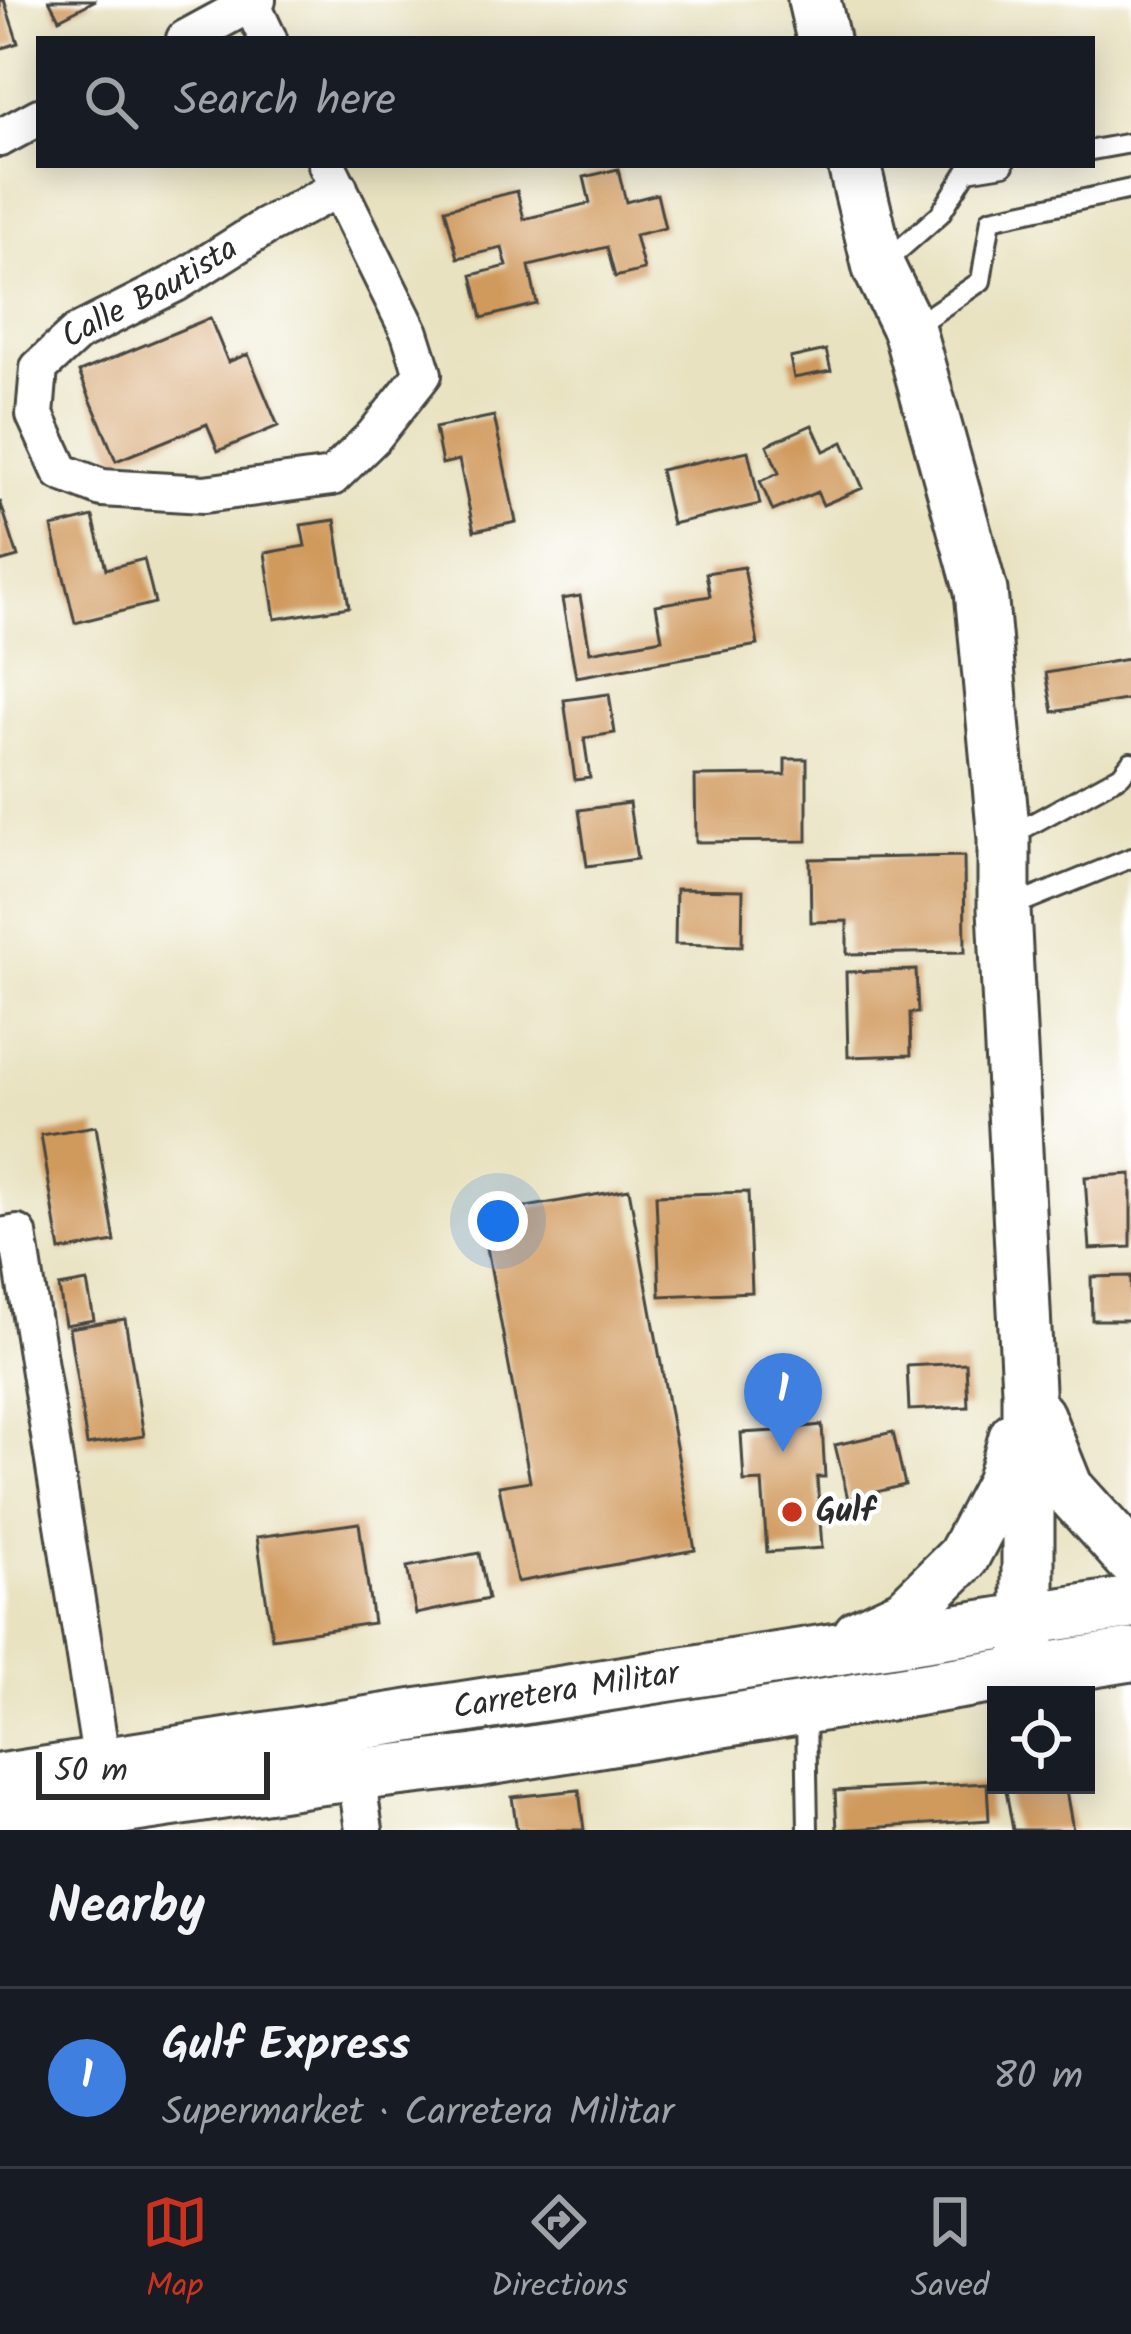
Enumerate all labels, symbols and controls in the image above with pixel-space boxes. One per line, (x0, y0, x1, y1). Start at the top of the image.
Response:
search box (36, 36, 1095, 168)
text: Search here (174, 66, 396, 138)
icon: search (78, 69, 144, 135)
street label: Calle Bautista (48, 223, 249, 362)
your location (468, 1191, 528, 1251)
pin: 1 (744, 1353, 822, 1452)
place label: Gulf (816, 1486, 878, 1539)
marker: Gulf (779, 1499, 805, 1525)
street label: Carretera Militar (449, 1647, 685, 1735)
map controls (987, 1686, 1095, 1794)
button: locate (987, 1686, 1095, 1794)
scale bar (36, 1746, 270, 1799)
text: 50 m (54, 1746, 128, 1799)
text: Nearby (48, 1868, 205, 1949)
text: Gulf Express (162, 2011, 410, 2083)
text: 1 (81, 2047, 93, 2109)
text: 80 m (993, 2047, 1083, 2109)
text: Supermarket · Carretera Militar (162, 2083, 674, 2145)
tab: Map (142, 2189, 208, 2314)
tab: Directions (491, 2189, 628, 2314)
tab: Saved (911, 2189, 989, 2314)

